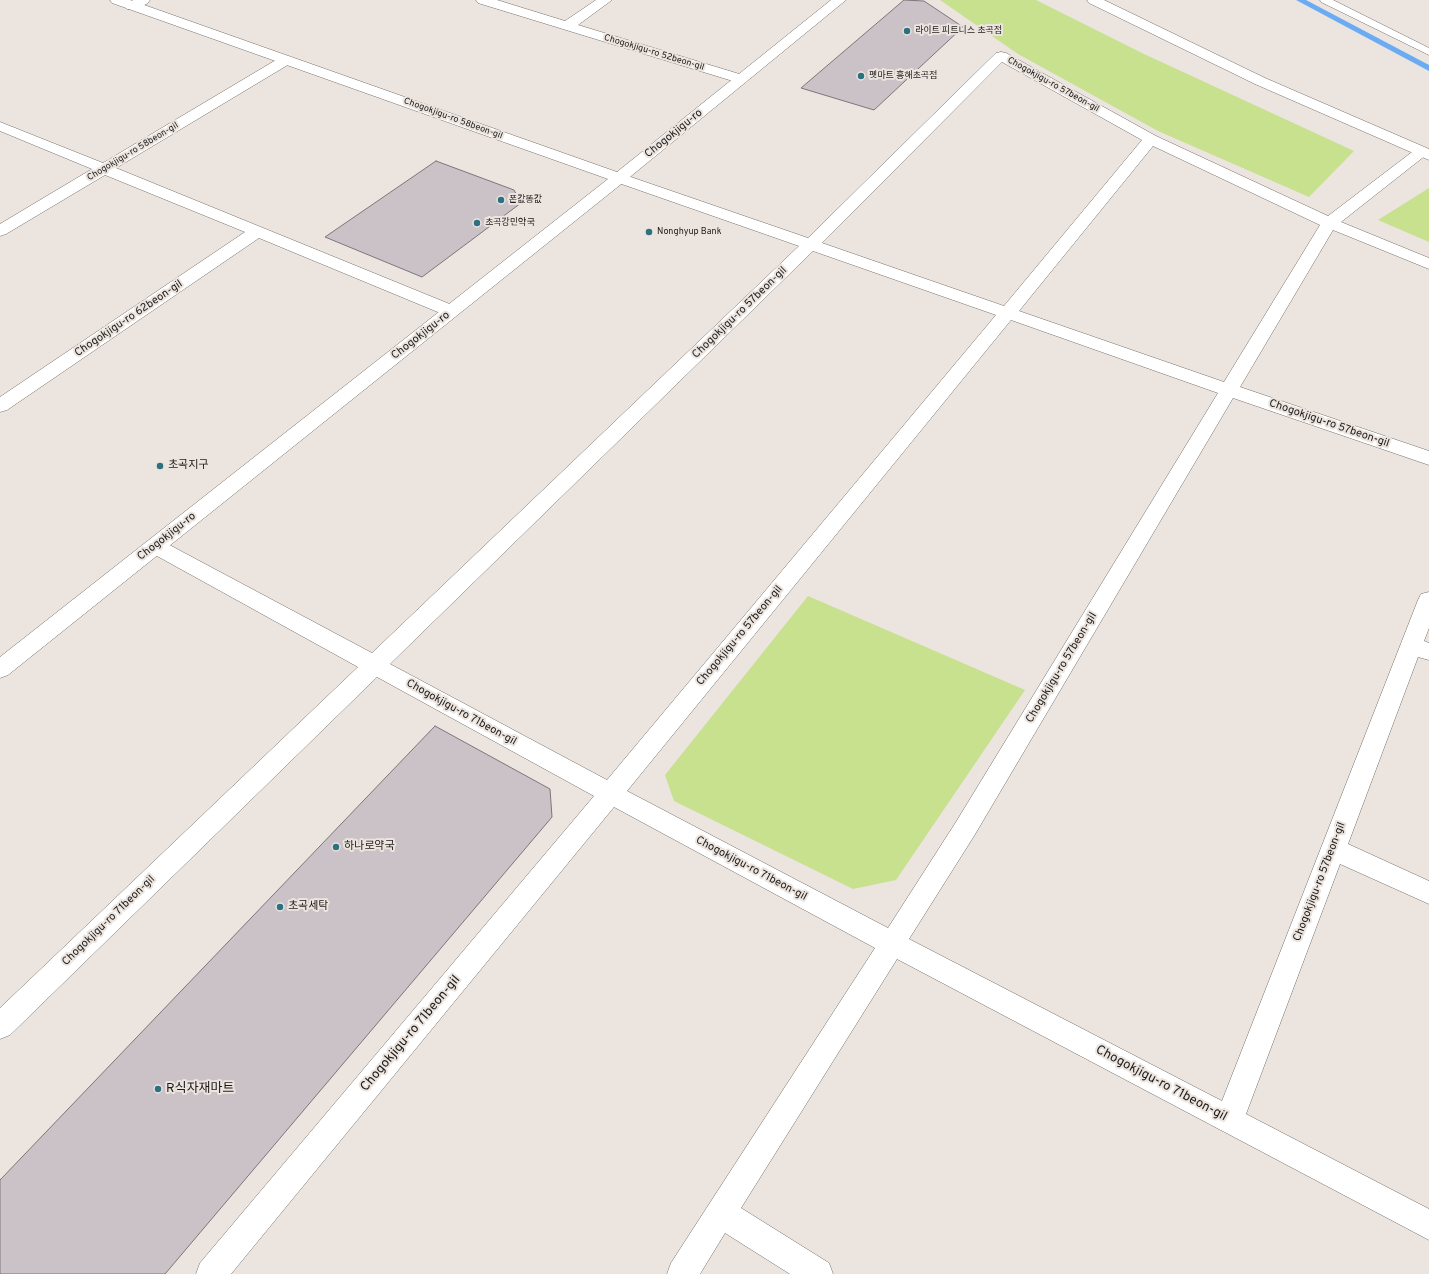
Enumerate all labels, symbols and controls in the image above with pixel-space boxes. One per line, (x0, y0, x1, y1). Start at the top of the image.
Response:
marker: 라이트 피트니스 초곡점 (902, 26, 912, 36)
place label: 라이트 피트니스 초곡점 (915, 26, 1002, 36)
street label: Chogokjigu-ro 52beon-gil (603, 33, 705, 73)
street label: Chogokjigu-ro 57beon-gil (1005, 55, 1101, 115)
marker: 펫마트 흥해초곡점 (856, 71, 866, 81)
place label: 펫마트 흥해초곡점 (869, 71, 937, 81)
street label: Chogokjigu-ro 58beon-gil (402, 96, 504, 142)
street label: Chogokjigu-ro (643, 107, 705, 161)
street label: Chogokjigu-ro 58beon-gil (85, 120, 181, 184)
marker: 폰값똥값 (496, 195, 506, 205)
place label: 폰값똥값 (509, 195, 542, 205)
marker: 초곡강민약국 (472, 218, 482, 228)
place label: 초곡강민약국 (485, 218, 535, 228)
marker: Nonghyup Bank (644, 227, 654, 237)
place label: Nonghyup Bank (657, 227, 721, 237)
street label: Chogokjigu-ro 57beon-gil (690, 264, 790, 362)
street label: Chogokjigu-ro 62beon-gil (73, 278, 185, 360)
street label: Chogokjigu-ro (389, 309, 453, 363)
street label: Chogokjigu-ro 57beon-gil (1267, 397, 1391, 451)
place label: 초곡지구 (168, 459, 208, 473)
marker: 초곡지구 (155, 461, 165, 471)
street label: Chogokjigu-ro (135, 510, 199, 564)
street label: Chogokjigu-ro 57beon-gil (694, 583, 786, 689)
street label: Chogokjigu-ro 57beon-gil (1024, 610, 1100, 726)
street label: Chogokjigu-ro 71beon-gil (404, 677, 518, 749)
street label: Chogokjigu-ro 57beon-gil (1291, 821, 1349, 943)
street label: Chogokjigu-ro 71beon-gil (693, 834, 809, 904)
place label: 하나로약국 (344, 840, 395, 854)
marker: 하나로약국 (331, 842, 341, 852)
street label: Chogokjigu-ro 71beon-gil (60, 873, 158, 969)
place label: 초곡세탁 (288, 900, 328, 914)
marker: 초곡세탁 (275, 902, 285, 912)
street label: Chogokjigu-ro 71beon-gil (358, 973, 464, 1095)
street label: Chogokjigu-ro 71beon-gil (1093, 1043, 1229, 1125)
place label: R식자재마트 (166, 1081, 234, 1097)
marker: R식자재마트 (153, 1084, 163, 1094)

